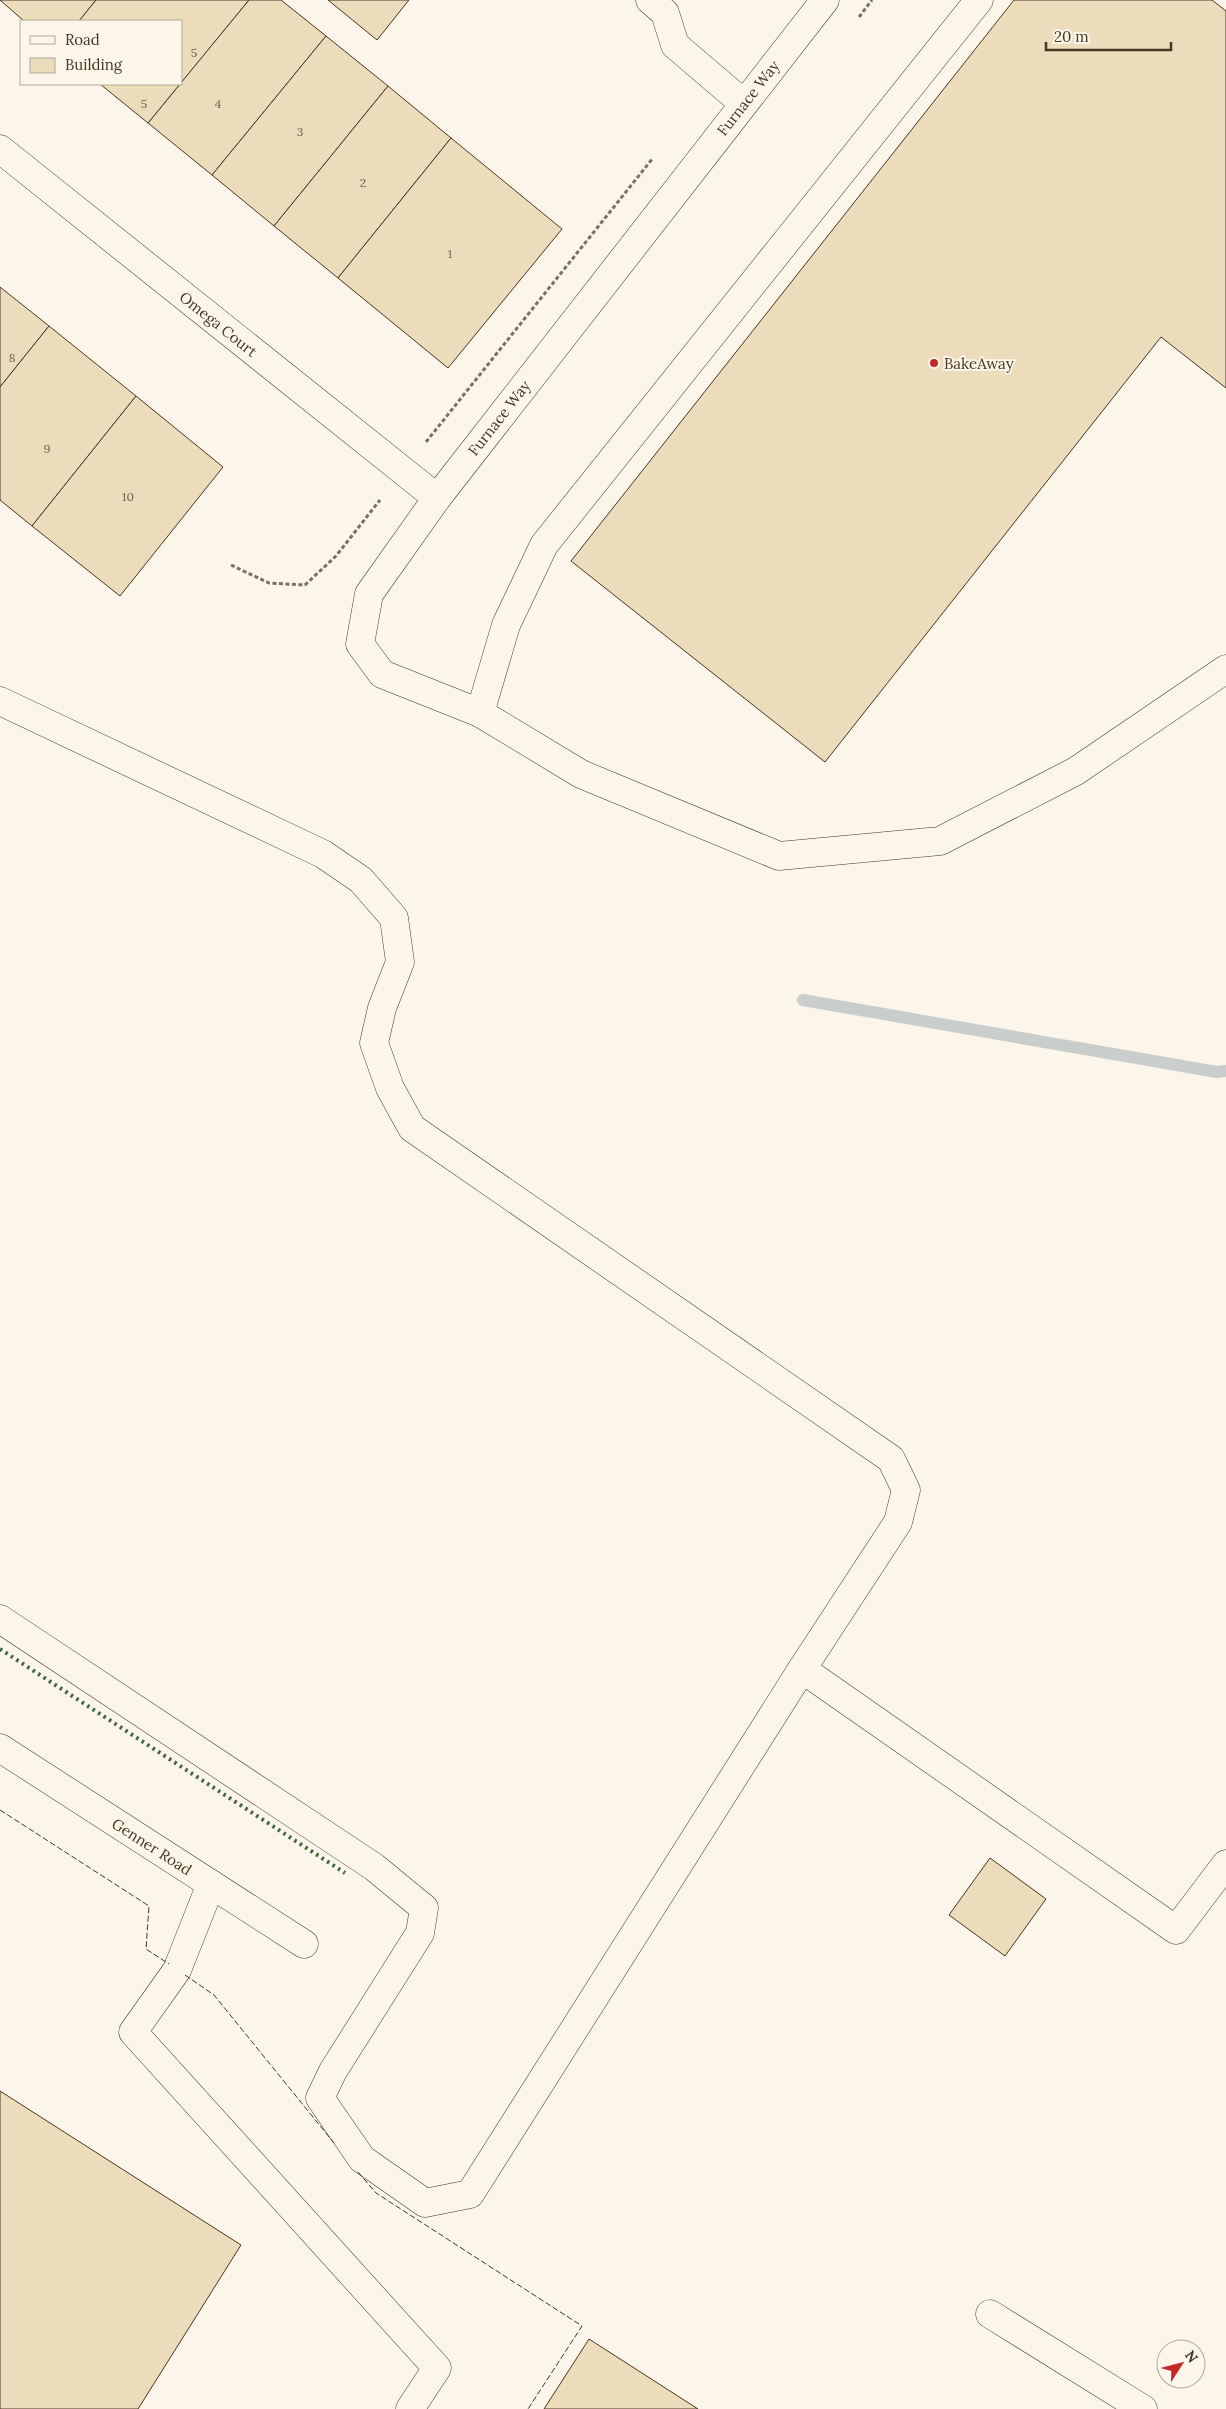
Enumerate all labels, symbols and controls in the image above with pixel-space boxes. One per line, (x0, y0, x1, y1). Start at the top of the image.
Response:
legend (20, 20, 182, 85)
scale bar (1046, 20, 1171, 52)
text: 20 m (1054, 27, 1089, 46)
text: Road (65, 30, 100, 49)
house number: 5 (191, 45, 197, 60)
text: Building (65, 55, 123, 74)
street label: Furnace Way (713, 57, 783, 139)
house number: 5 (141, 96, 147, 111)
house number: 4 (215, 96, 222, 111)
house number: 3 (297, 124, 304, 139)
house number: 2 (360, 175, 366, 190)
house number: 1 (448, 246, 452, 261)
street label: Omega Court (176, 287, 262, 361)
house number: 8 (9, 350, 16, 365)
place label: BakeAway (944, 354, 1014, 373)
marker: BakeAway (928, 357, 940, 369)
street label: Furnace Way (464, 377, 534, 459)
house number: 9 (44, 441, 51, 456)
house number: 10 (122, 489, 134, 504)
street label: Genner Road (109, 1813, 196, 1879)
north arrow (1156, 2339, 1206, 2389)
text: N (1181, 2347, 1202, 2366)

